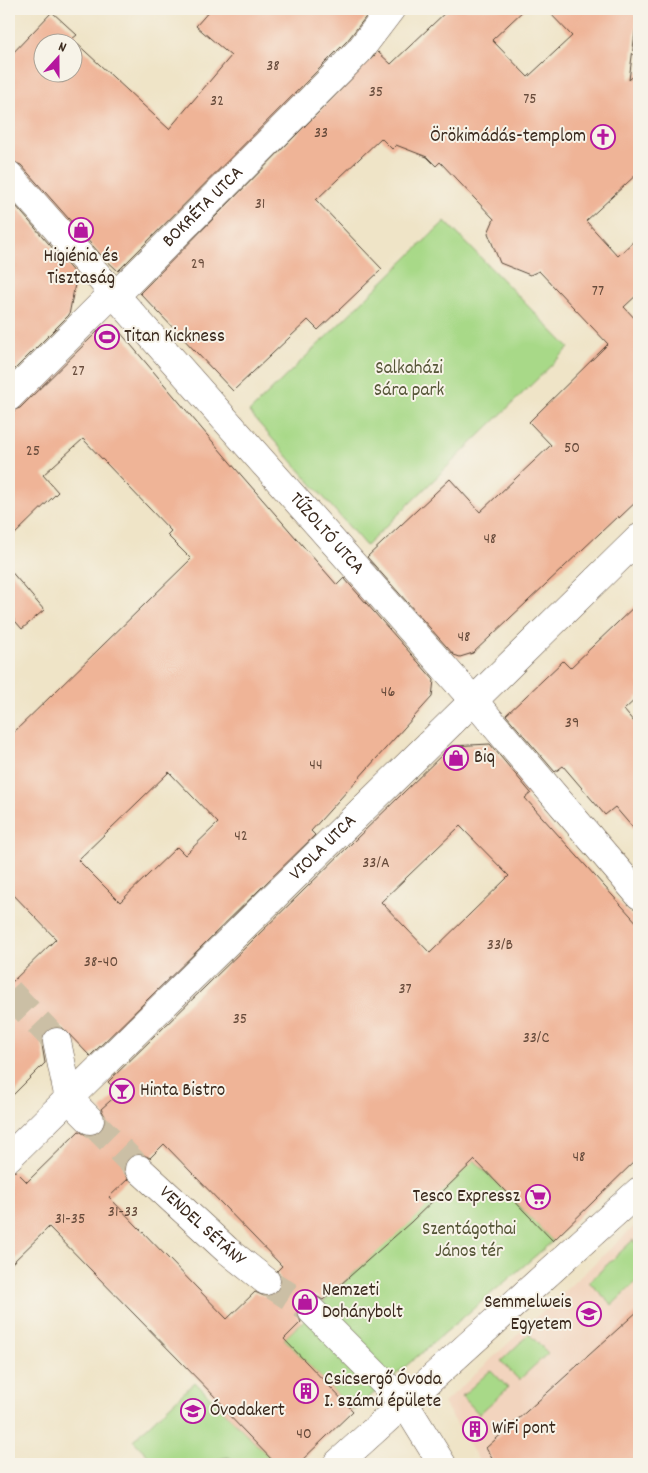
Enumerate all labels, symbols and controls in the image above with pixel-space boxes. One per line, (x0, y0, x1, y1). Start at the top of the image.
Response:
north arrow (32, 32, 82, 82)
text: N (55, 37, 69, 58)
house number: 38 (266, 55, 280, 78)
house number: 35 (369, 81, 383, 104)
house number: 75 (523, 88, 537, 111)
house number: 32 (210, 90, 224, 113)
house number: 33 (314, 122, 328, 145)
place label: Örökimádás-templom (430, 124, 586, 151)
church icon: Örökimádás-templom (590, 124, 616, 150)
street label: BOKRÉTA UTCA (157, 160, 250, 254)
house number: 31 (255, 193, 265, 216)
shop icon: Higiénia és Tisztaság (68, 217, 94, 243)
place label: Higiénia és Tisztaság (44, 244, 118, 293)
house number: 29 (191, 253, 205, 276)
house number: 77 (592, 280, 604, 303)
sports icon: Titan Kickness (94, 324, 120, 350)
place label: Titan Kickness (124, 324, 225, 351)
park label: Salkaházi Sára park (374, 356, 445, 405)
house number: 27 (71, 360, 85, 383)
house number: 50 (564, 437, 580, 460)
house number: 25 (26, 440, 40, 463)
street label: TŰZOLTÓ UTCA (282, 487, 370, 581)
house number: 48 (483, 528, 497, 551)
house number: 48 (457, 626, 471, 649)
house number: 46 (381, 681, 395, 704)
house number: 39 (565, 712, 579, 735)
shop icon: Biq (443, 745, 469, 771)
place label: Biq (474, 745, 495, 772)
house number: 44 (309, 754, 323, 777)
street label: VIOLA UTCA (284, 809, 363, 887)
house number: 42 (234, 825, 248, 848)
house number: 33/A (362, 852, 390, 875)
house number: 33/B (487, 934, 513, 957)
house number: 38-40 (84, 951, 118, 974)
house number: 37 (398, 978, 412, 1001)
house number: 35 (233, 1008, 247, 1031)
house number: 33/C (523, 1027, 549, 1050)
bar icon: Hinta Bistro (109, 1078, 135, 1104)
place label: Hinta Bistro (140, 1078, 225, 1105)
house number: 48 (572, 1146, 586, 1169)
street label: VENDEL SÉTÁNY (152, 1180, 252, 1273)
place label: Tesco Expressz (413, 1184, 520, 1211)
supermarket icon: Tesco Expressz (525, 1184, 551, 1210)
house number: 31-33 (108, 1201, 138, 1224)
house number: 31-35 (55, 1208, 85, 1231)
park label: Szentágothai János tér (422, 1217, 517, 1266)
place label: Nemzeti Dohánybolt (322, 1278, 403, 1327)
shop icon: Nemzeti Dohánybolt (292, 1289, 318, 1315)
place label: Semmelweis Egyetem (484, 1290, 572, 1339)
school or university icon: Semmelweis Egyetem (576, 1301, 602, 1327)
place label: Csicsergő Óvoda I. számú épülete (324, 1367, 443, 1416)
building icon: Csicsergő Óvoda I. számú épülete (293, 1378, 319, 1404)
school or university icon: Óvodakert (180, 1398, 206, 1424)
place label: Óvodakert (210, 1398, 285, 1425)
building icon: WiFi pont (462, 1416, 488, 1442)
place label: WiFi pont (492, 1416, 556, 1443)
house number: 40 (296, 1423, 312, 1446)

